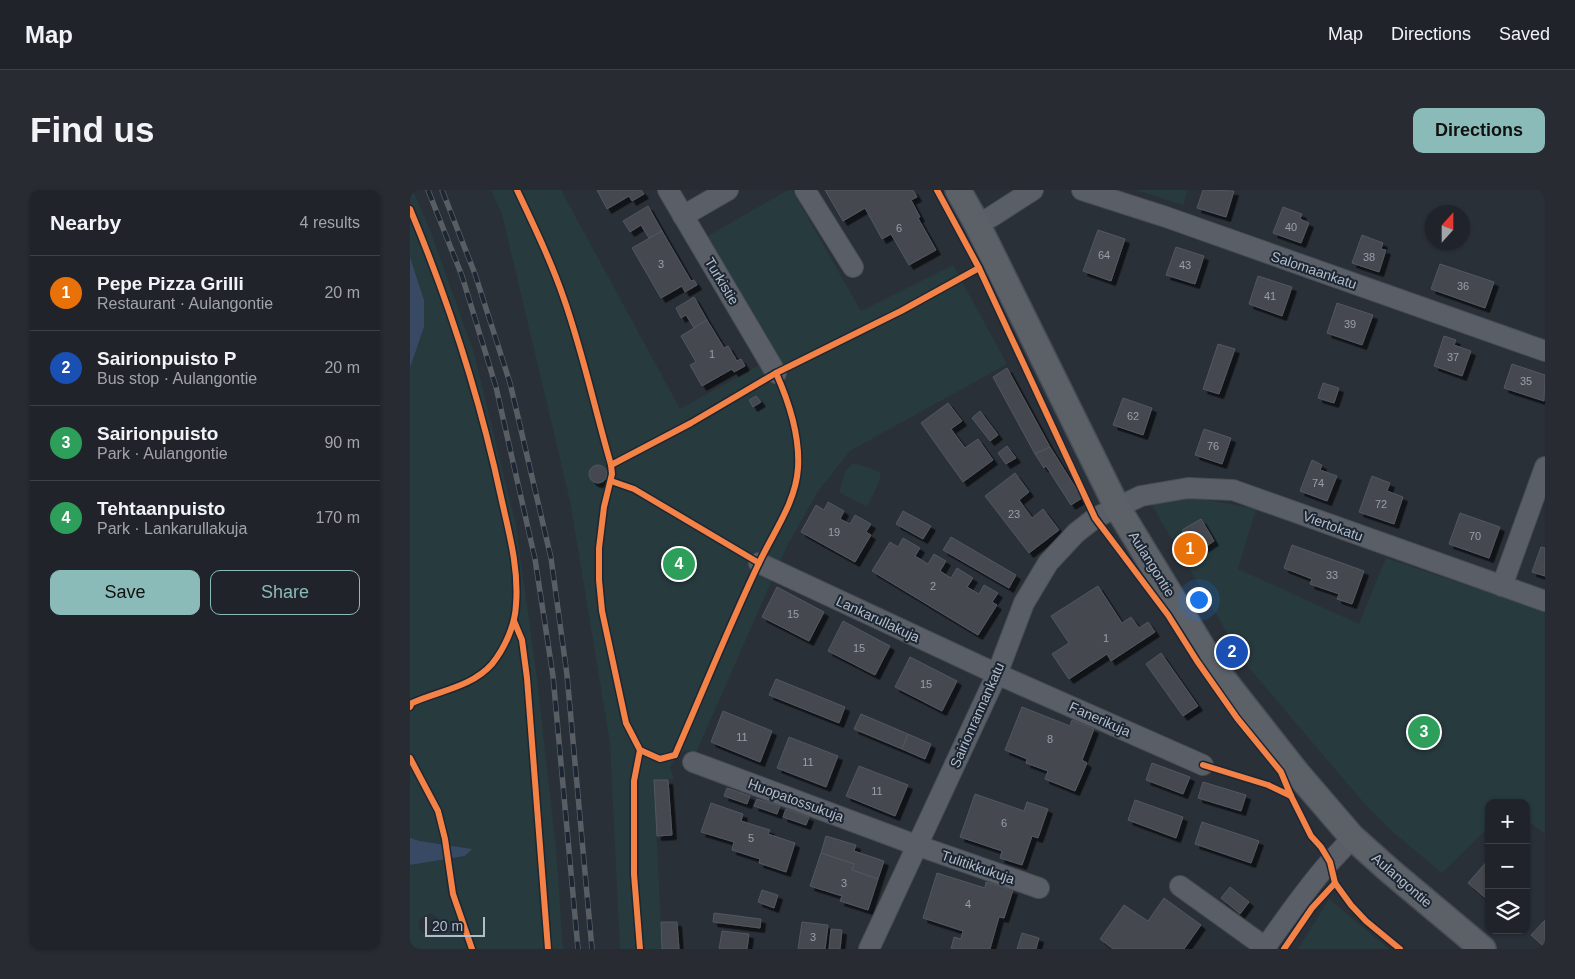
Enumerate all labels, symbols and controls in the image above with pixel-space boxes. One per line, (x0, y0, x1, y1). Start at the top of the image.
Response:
text: Map (25, 21, 73, 48)
text: Map (1328, 24, 1363, 44)
text: Directions (1391, 24, 1471, 44)
text: Saved (1499, 24, 1550, 44)
button: Directions (1413, 108, 1545, 153)
text: Find us (30, 110, 154, 149)
north arrow (1425, 205, 1470, 250)
text: Nearby (50, 211, 121, 234)
text: 4 results (300, 214, 360, 231)
house number: 40 (1285, 221, 1297, 233)
house number: 6 (896, 222, 902, 234)
street label: Salomaankatu (1269, 248, 1359, 292)
house number: 64 (1098, 249, 1110, 261)
house number: 38 (1363, 251, 1375, 263)
street label: Turkistie (702, 254, 742, 308)
house number: 3 (658, 258, 664, 270)
house number: 43 (1179, 259, 1191, 271)
text: Pepe Pizza Grilli (97, 273, 244, 294)
house number: 36 (1457, 280, 1469, 292)
text: 1 (62, 284, 70, 301)
text: 20 m (324, 284, 360, 301)
house number: 41 (1264, 290, 1276, 302)
text: Restaurant · Aulangontie (97, 295, 273, 312)
house number: 39 (1344, 318, 1356, 330)
text: Sairionpuisto P (97, 348, 236, 369)
house number: 1 (709, 348, 715, 360)
house number: 37 (1447, 351, 1459, 363)
text: 2 (62, 359, 70, 376)
text: 20 m (324, 359, 360, 376)
text: Bus stop · Aulangontie (97, 370, 257, 387)
house number: 35 (1520, 375, 1532, 387)
house number: 62 (1127, 410, 1139, 422)
text: Sairionpuisto (97, 423, 218, 444)
text: 3 (62, 434, 70, 451)
text: 90 m (324, 434, 360, 451)
house number: 76 (1207, 440, 1219, 452)
text: Park · Aulangontie (97, 445, 228, 462)
house number: 74 (1312, 477, 1324, 489)
text: Tehtaanpuisto (97, 498, 225, 519)
house number: 72 (1375, 498, 1387, 510)
house number: 23 (1008, 508, 1020, 520)
street label: Viertokatu (1301, 508, 1365, 544)
text: 4 (62, 509, 70, 526)
text: 170 m (316, 509, 360, 526)
text: Park · Lankarullakuja (97, 520, 247, 537)
house number: 19 (828, 526, 840, 538)
street label: Aulangontie (1126, 528, 1178, 600)
pin: 1 (1174, 530, 1206, 568)
house number: 70 (1469, 530, 1481, 542)
pin: 4 (663, 545, 695, 583)
house number: 33 (1326, 569, 1338, 581)
button: Save (50, 570, 200, 615)
button: Share (210, 570, 360, 615)
house number: 2 (930, 580, 936, 592)
your location (1186, 587, 1212, 613)
street label: Lankarullakuja (834, 593, 922, 645)
house number: 15 (787, 608, 799, 620)
house number: 1 (1103, 632, 1109, 644)
pin: 2 (1216, 633, 1248, 671)
house number: 15 (853, 642, 865, 654)
street label: Sairionrannankatu (947, 660, 1007, 770)
house number: 15 (920, 678, 932, 690)
street label: Fanerikuja (1067, 698, 1133, 740)
pin: 3 (1408, 713, 1440, 751)
house number: 11 (736, 731, 748, 743)
house number: 8 (1047, 733, 1053, 745)
house number: 11 (802, 756, 814, 768)
street label: Huopatossukuja (746, 775, 846, 825)
house number: 11 (871, 785, 883, 797)
map controls (1485, 799, 1530, 934)
button: + (1485, 799, 1530, 844)
house number: 6 (1001, 817, 1007, 829)
house number: 5 (748, 832, 754, 844)
button: − (1485, 844, 1530, 889)
street label: Tulitikkukuja (939, 847, 1017, 887)
street label: Aulangontie (1369, 850, 1435, 910)
house number: 3 (841, 877, 847, 889)
button: layers (1485, 889, 1530, 934)
house number: 4 (965, 898, 971, 910)
scale bar (425, 914, 485, 937)
text: 20 m (432, 918, 463, 934)
house number: 3 (810, 931, 816, 943)

